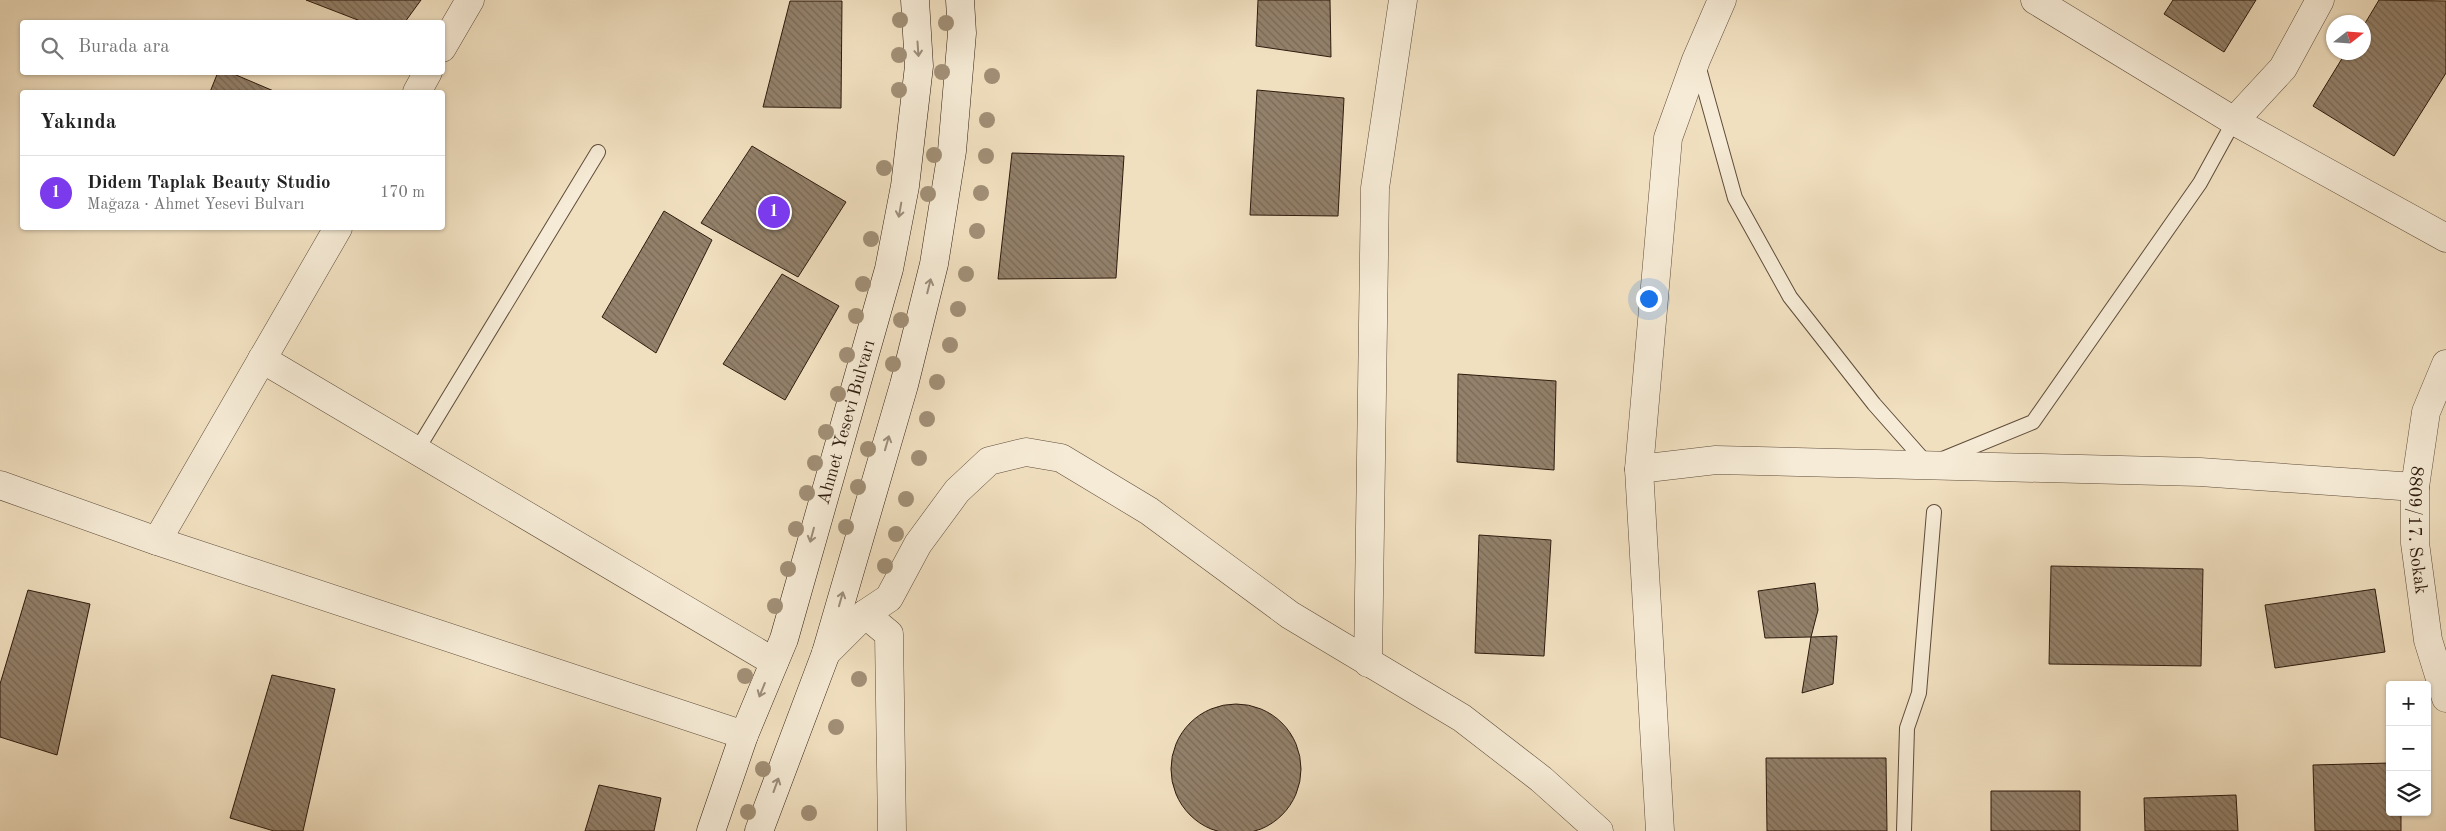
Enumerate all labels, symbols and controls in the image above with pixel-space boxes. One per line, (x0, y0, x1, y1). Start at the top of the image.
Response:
north arrow (2326, 15, 2371, 60)
search box (20, 20, 445, 75)
icon: search (38, 34, 66, 62)
text: Burada ara (78, 38, 170, 57)
one-way arrow (913, 40, 923, 56)
text: Yakında (40, 112, 116, 133)
text: Didem Taplak Beauty Studio (87, 174, 331, 193)
text: 1 (51, 185, 61, 201)
text: 170 m (380, 185, 425, 201)
pin: 1 (758, 193, 790, 231)
text: Mağaza · Ahmet Yesevi Bulvarı (87, 197, 304, 213)
one-way arrow (895, 201, 905, 217)
one-way arrow (924, 279, 934, 295)
your location (1636, 286, 1662, 312)
street label: Ahmet Yesevi Bulvarı (815, 338, 878, 507)
one-way arrow (883, 436, 892, 452)
street label: 8809/17. Sokak (2405, 465, 2430, 595)
one-way arrow (807, 527, 816, 543)
one-way arrow (837, 591, 847, 607)
map controls (2386, 681, 2431, 816)
button: + (2386, 681, 2431, 726)
one-way arrow (757, 682, 767, 697)
button: − (2386, 726, 2431, 771)
button: layers (2386, 771, 2431, 816)
one-way arrow (772, 778, 781, 794)

